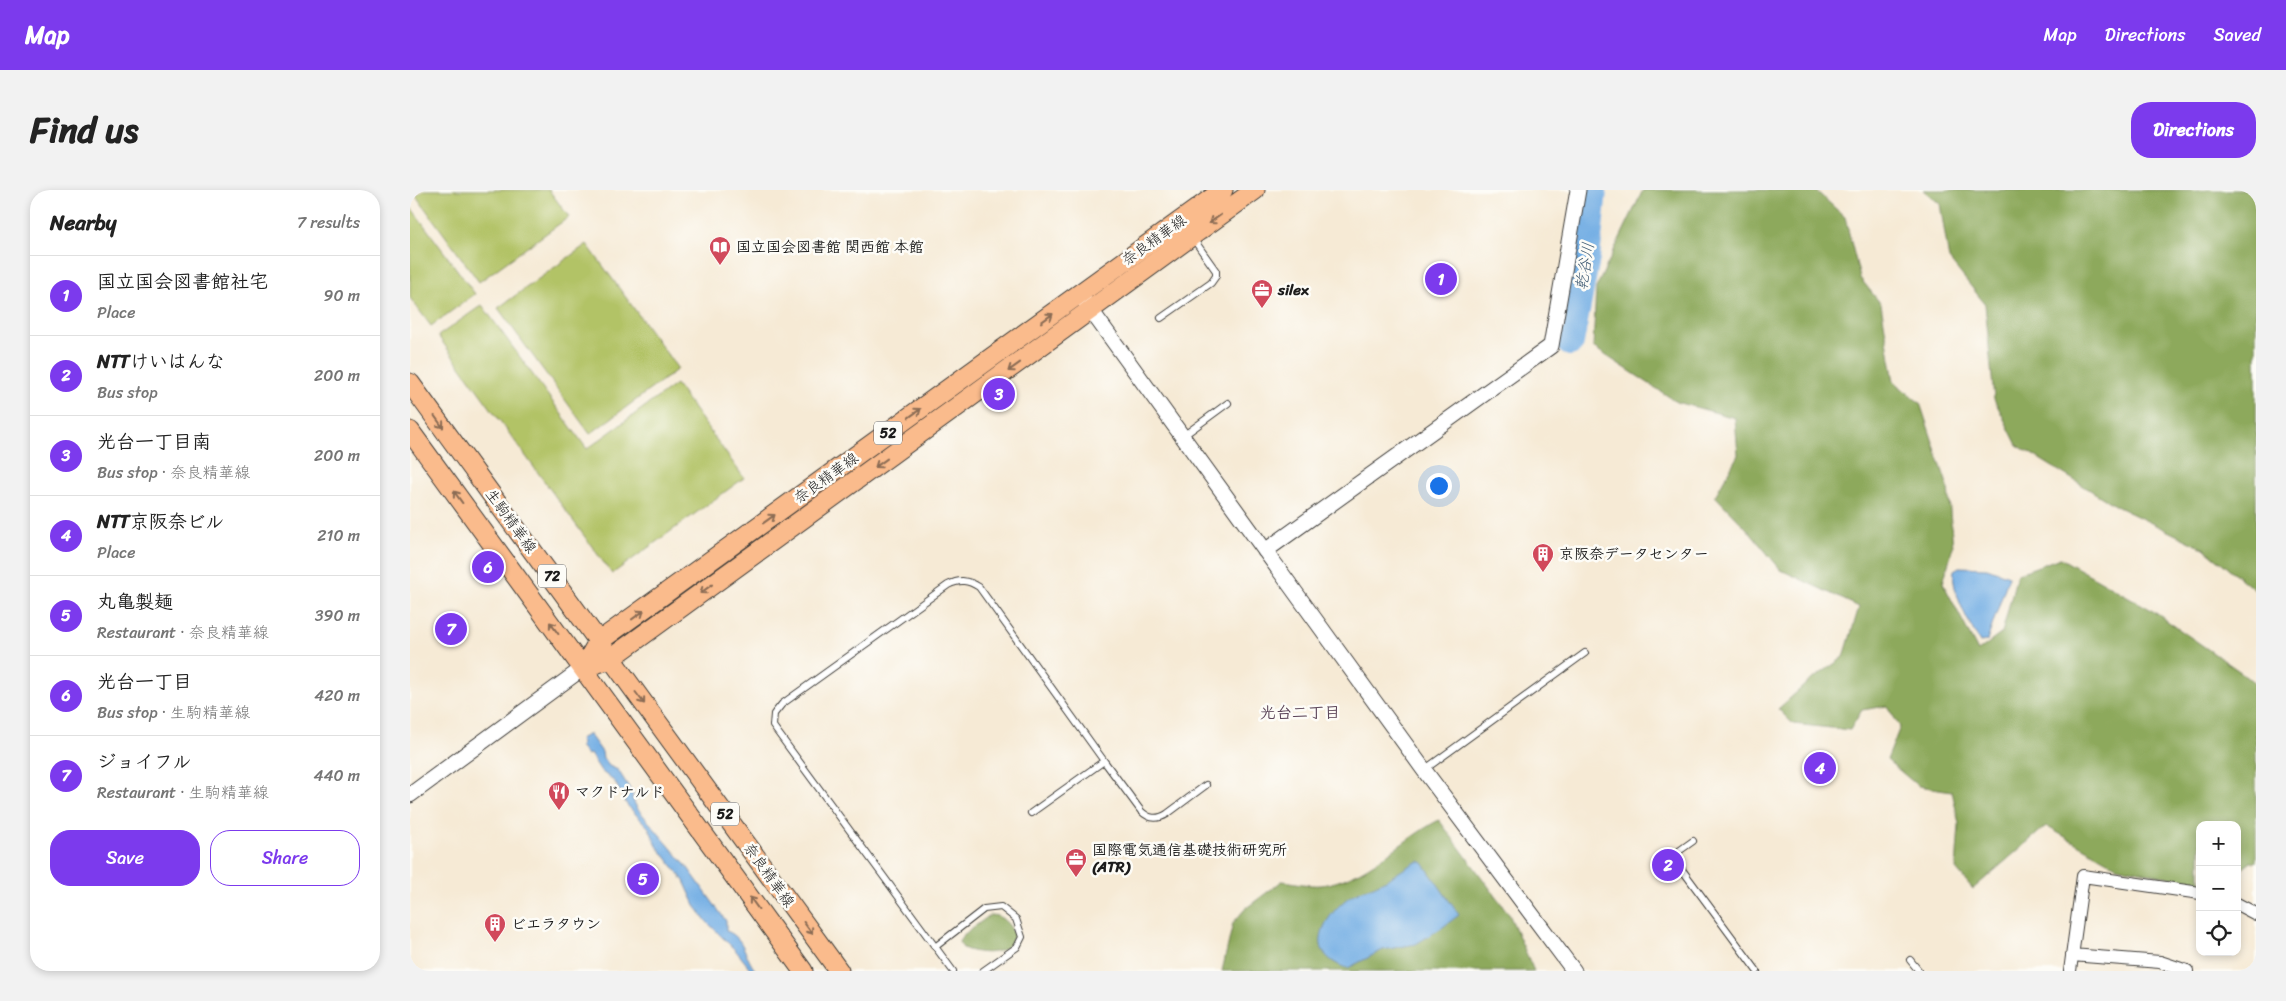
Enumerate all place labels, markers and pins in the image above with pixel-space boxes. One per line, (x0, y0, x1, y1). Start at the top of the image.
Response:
place label: 国立国会図書館 関西館 本館 (736, 234, 924, 260)
library icon: 国立国会図書館 関西館 本館 (708, 235, 732, 266)
pin: 1 (1425, 260, 1457, 298)
place label: silex (1277, 277, 1310, 303)
office icon: silex (1250, 278, 1274, 309)
pin: 3 (983, 375, 1015, 413)
place label: 京阪奈データセンター (1559, 541, 1709, 567)
building icon: 京阪奈データセンター (1531, 542, 1555, 573)
pin: 6 (472, 548, 504, 586)
pin: 7 (435, 610, 467, 648)
pin: 4 (1804, 749, 1836, 787)
place label: マクドナルド (575, 779, 664, 805)
restaurant icon: マクドナルド (547, 780, 571, 811)
place label: 国際電気通信基礎技術研究所 (ATR) (1092, 837, 1287, 880)
pin: 2 (1652, 846, 1684, 884)
office icon: 国際電気通信基礎技術研究所 (ATR) (1064, 847, 1088, 878)
pin: 5 (627, 860, 659, 898)
place label: ビエラタウン (511, 911, 601, 937)
building icon: ビエラタウン (483, 912, 507, 943)

